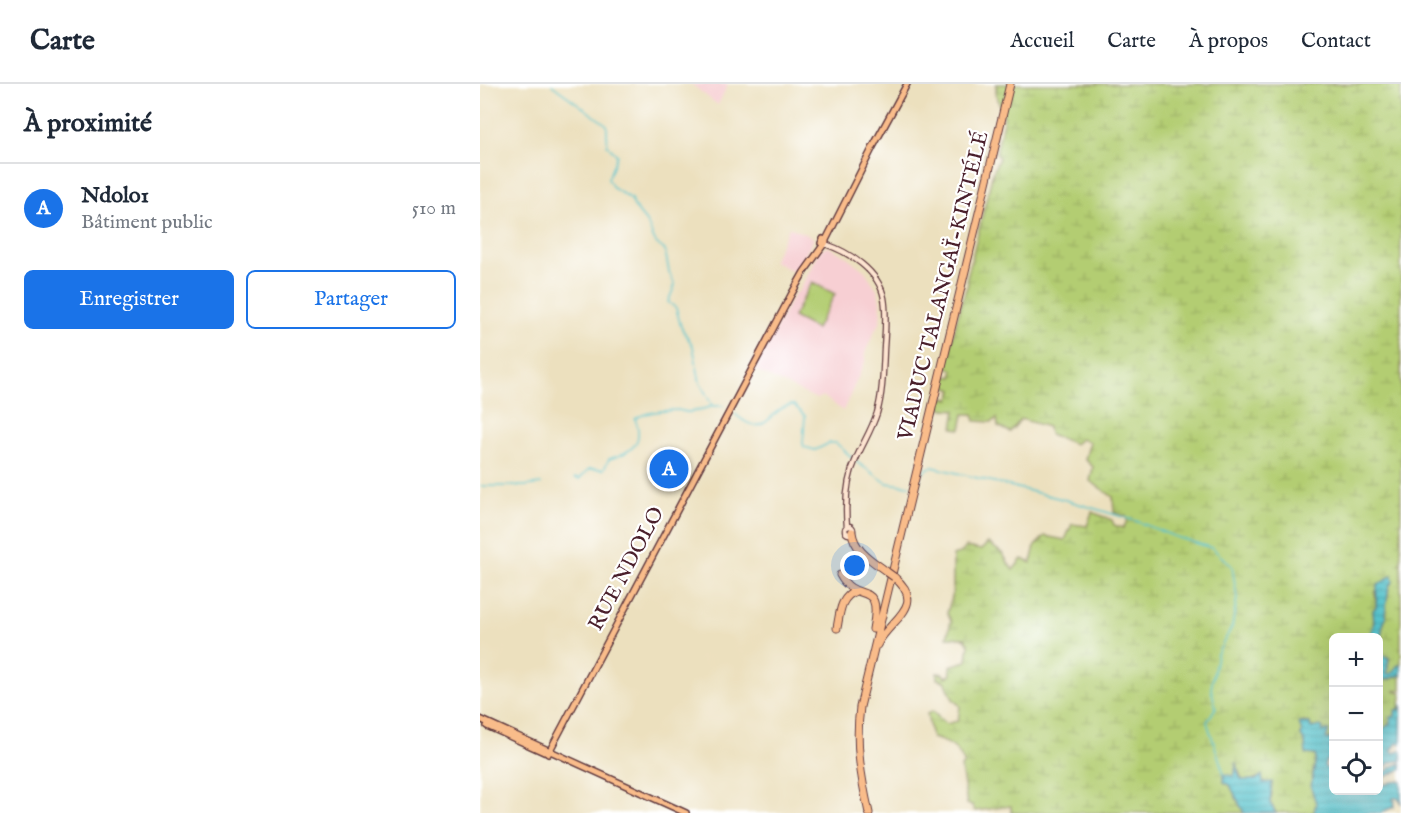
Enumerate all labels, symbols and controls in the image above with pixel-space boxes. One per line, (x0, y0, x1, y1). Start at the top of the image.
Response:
text: Carte (30, 24, 95, 59)
text: Accueil (1010, 28, 1074, 55)
text: Carte (1107, 28, 1156, 55)
text: À propos (1189, 28, 1268, 55)
text: Contact (1301, 28, 1371, 55)
text: À proximité (24, 107, 152, 140)
street label: VIADUC TALANGAÏ-KINTÉLÉ (891, 128, 996, 444)
text: Ndolo1 (81, 182, 149, 210)
text: A (37, 196, 50, 221)
text: 510 m (412, 196, 456, 221)
text: Bâtiment public (81, 210, 213, 235)
button: Enregistrer (24, 270, 234, 329)
button: Partager (246, 270, 456, 329)
pin: A (650, 446, 688, 492)
street label: RUE NDOLO (583, 502, 671, 636)
your location (840, 551, 869, 580)
map controls (1329, 633, 1383, 795)
button: + (1329, 633, 1383, 687)
button: − (1329, 687, 1383, 741)
button: locate (1329, 741, 1383, 795)

